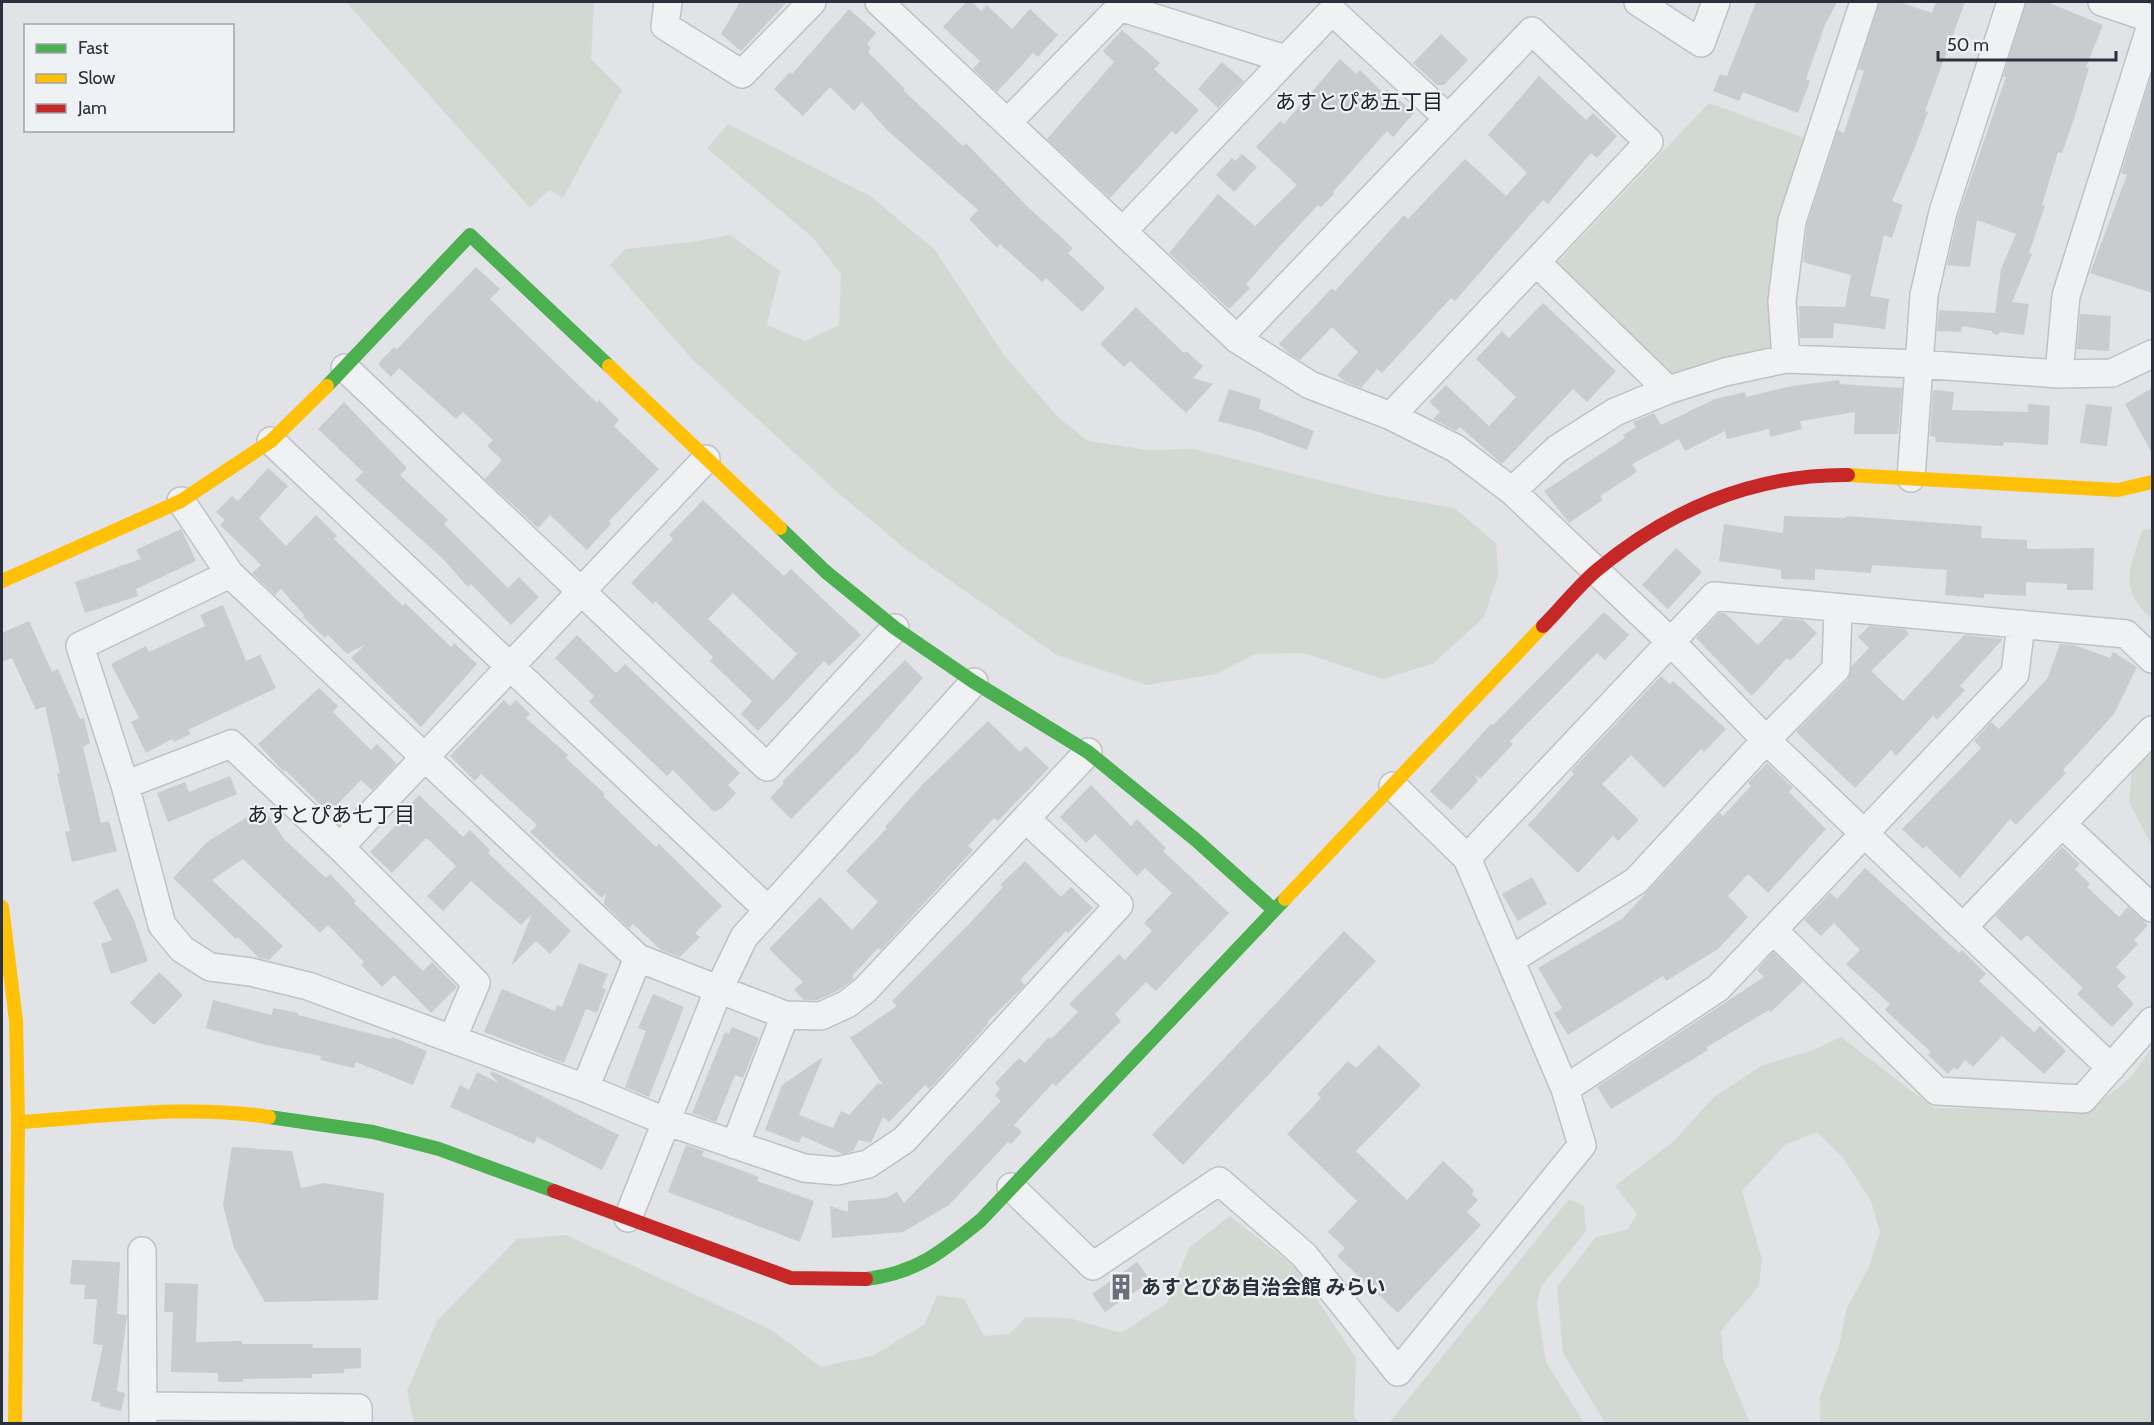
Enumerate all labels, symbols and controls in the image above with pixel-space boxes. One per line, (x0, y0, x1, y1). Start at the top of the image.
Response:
legend (24, 24, 234, 132)
scale bar (1938, 24, 2116, 62)
text: 50 m (1947, 34, 1989, 56)
text: Fast (78, 37, 109, 59)
text: Slow (78, 67, 115, 89)
district label: あすとぴあ五丁目 (1275, 89, 1443, 114)
text: Jam (77, 97, 107, 119)
district label: あすとぴあ七丁目 (247, 802, 415, 827)
building icon: あすとぴあ自治会館 みらい (1106, 1272, 1136, 1302)
place label: あすとぴあ自治会館 みらい (1141, 1275, 1386, 1299)

